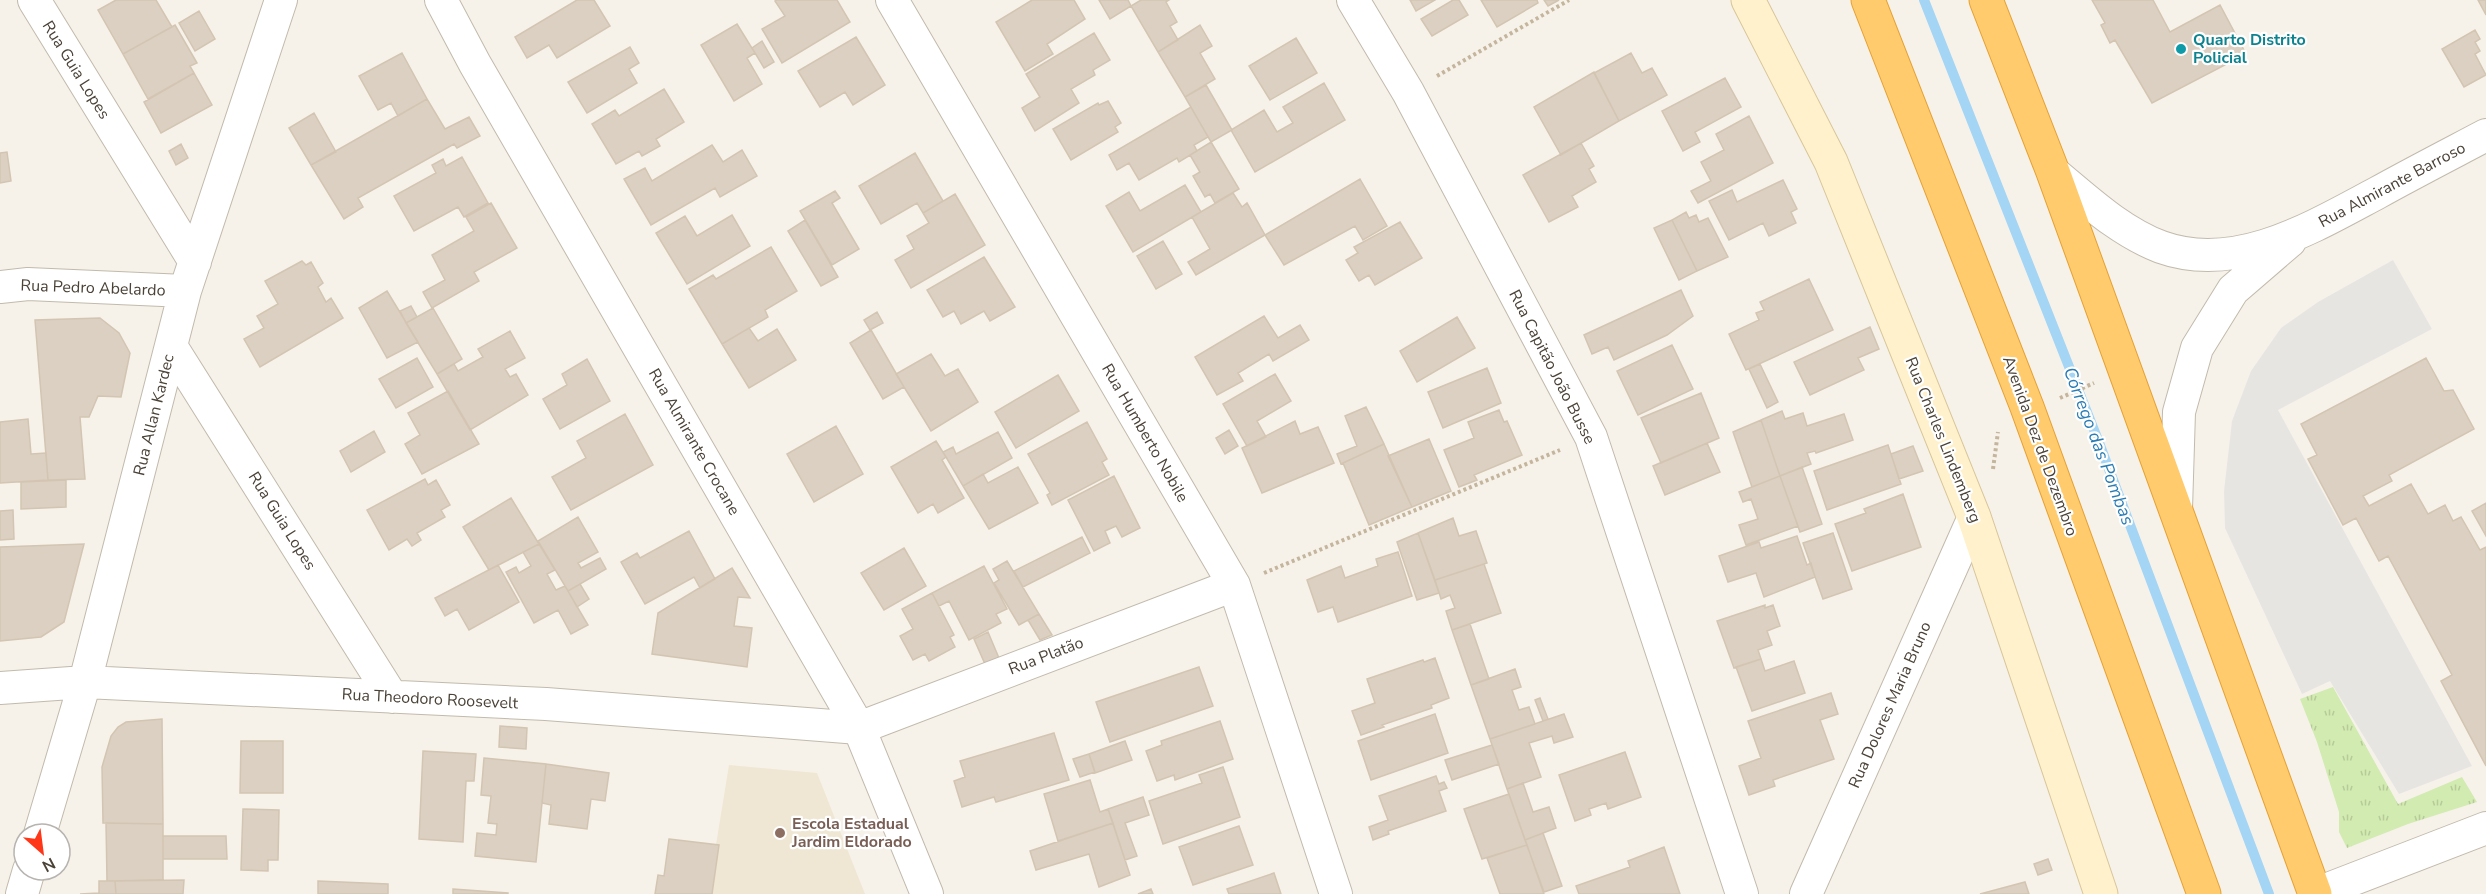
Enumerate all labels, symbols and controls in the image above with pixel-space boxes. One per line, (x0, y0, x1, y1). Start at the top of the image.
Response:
street label: Rua Guia Lopes (37, 17, 115, 123)
place label: Quarto Distrito Policial (2193, 29, 2306, 69)
marker: Quarto Distrito Policial (2174, 42, 2188, 56)
street label: Rua Almirante Barroso (2315, 137, 2469, 233)
street label: Rua Pedro Abelardo (20, 274, 166, 302)
street label: Rua Capitão João Busse (1503, 286, 1601, 448)
street label: Rua Allan Kardec (128, 351, 180, 478)
street label: Avenida Dez de Dezembro (1997, 353, 2083, 539)
street label: Rua Charles Lindemberg (1900, 354, 1986, 526)
street label: Rua Humberto Nobile (1096, 360, 1194, 506)
water label: Córrego das Pombas (2058, 364, 2140, 528)
street label: Rua Almirante Crocane (643, 365, 745, 519)
street label: Rua Guia Lopes (243, 468, 321, 574)
street label: Rua Dolores Maria Bruno (1843, 618, 1937, 792)
street label: Rua Platão (1005, 632, 1087, 680)
street label: Rua Theodoro Roosevelt (341, 683, 519, 715)
place label: Escola Estadual Jardim Eldorado (791, 813, 912, 853)
north arrow (12, 822, 72, 882)
marker: Escola Estadual Jardim Eldorado (773, 826, 787, 840)
text: N (38, 852, 59, 877)

